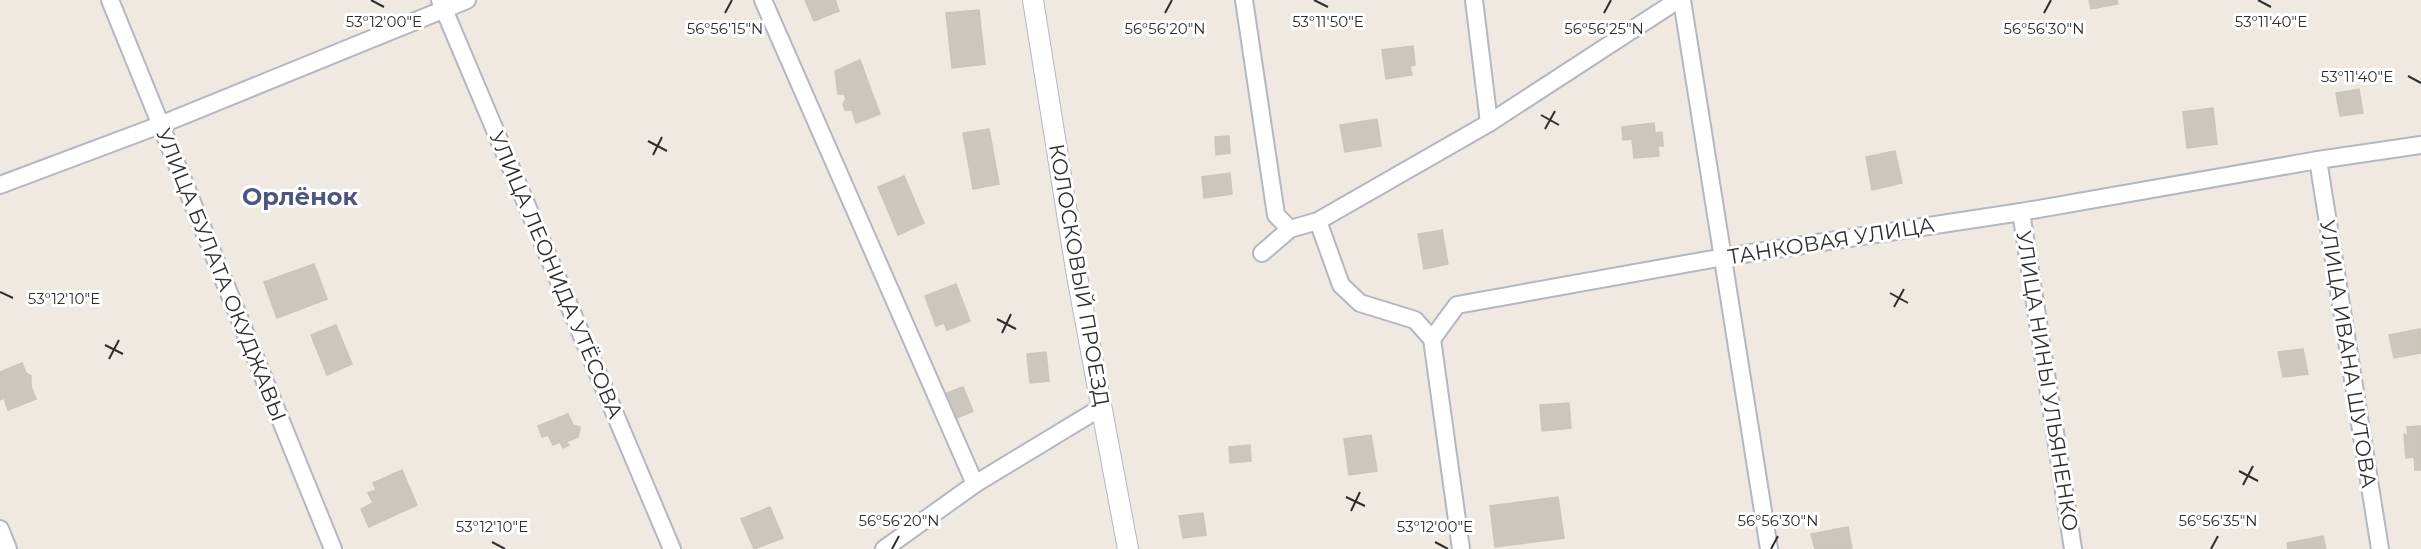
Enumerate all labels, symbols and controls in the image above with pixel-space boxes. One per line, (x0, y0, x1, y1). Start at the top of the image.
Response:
text: 53°12'00"E (346, 12, 422, 31)
text: 53°11'50"E (1292, 12, 1364, 31)
text: 53°11'40"E (2235, 12, 2307, 31)
text: 56°56'15"N (687, 19, 763, 38)
text: 56°56'20"N (1125, 19, 1205, 38)
text: 56°56'25"N (1564, 19, 1644, 38)
text: 56°56'30"N (2004, 19, 2084, 38)
text: 53°11'40"E (2321, 67, 2393, 86)
street label: УЛИЦА БУЛАТА ОКУДЖАВЫ (151, 125, 292, 425)
street label: УЛИЦА ЛЕОНИДА УТЁСОВА (484, 127, 629, 423)
street label: КОЛОСКОВЫЙ ПРОЕЗД (1044, 142, 1115, 408)
district label: Орлёнок (242, 182, 359, 211)
street label: ТАНКОВАЯ УЛИЦА (1726, 212, 1936, 269)
street label: УЛИЦА ИВАНА ШУТОВА (2315, 218, 2382, 490)
street label: УЛИЦА НИНЫ УЛЬЯНЕНКО (2011, 229, 2084, 533)
text: 53°12'10"E (28, 289, 100, 308)
text: 56°56'20"N (859, 511, 939, 530)
text: 56°56'30"N (1738, 511, 1818, 530)
text: 56°56'35"N (2178, 511, 2258, 530)
text: 53°12'10"E (456, 517, 528, 536)
text: 53°12'00"E (1397, 517, 1473, 536)

